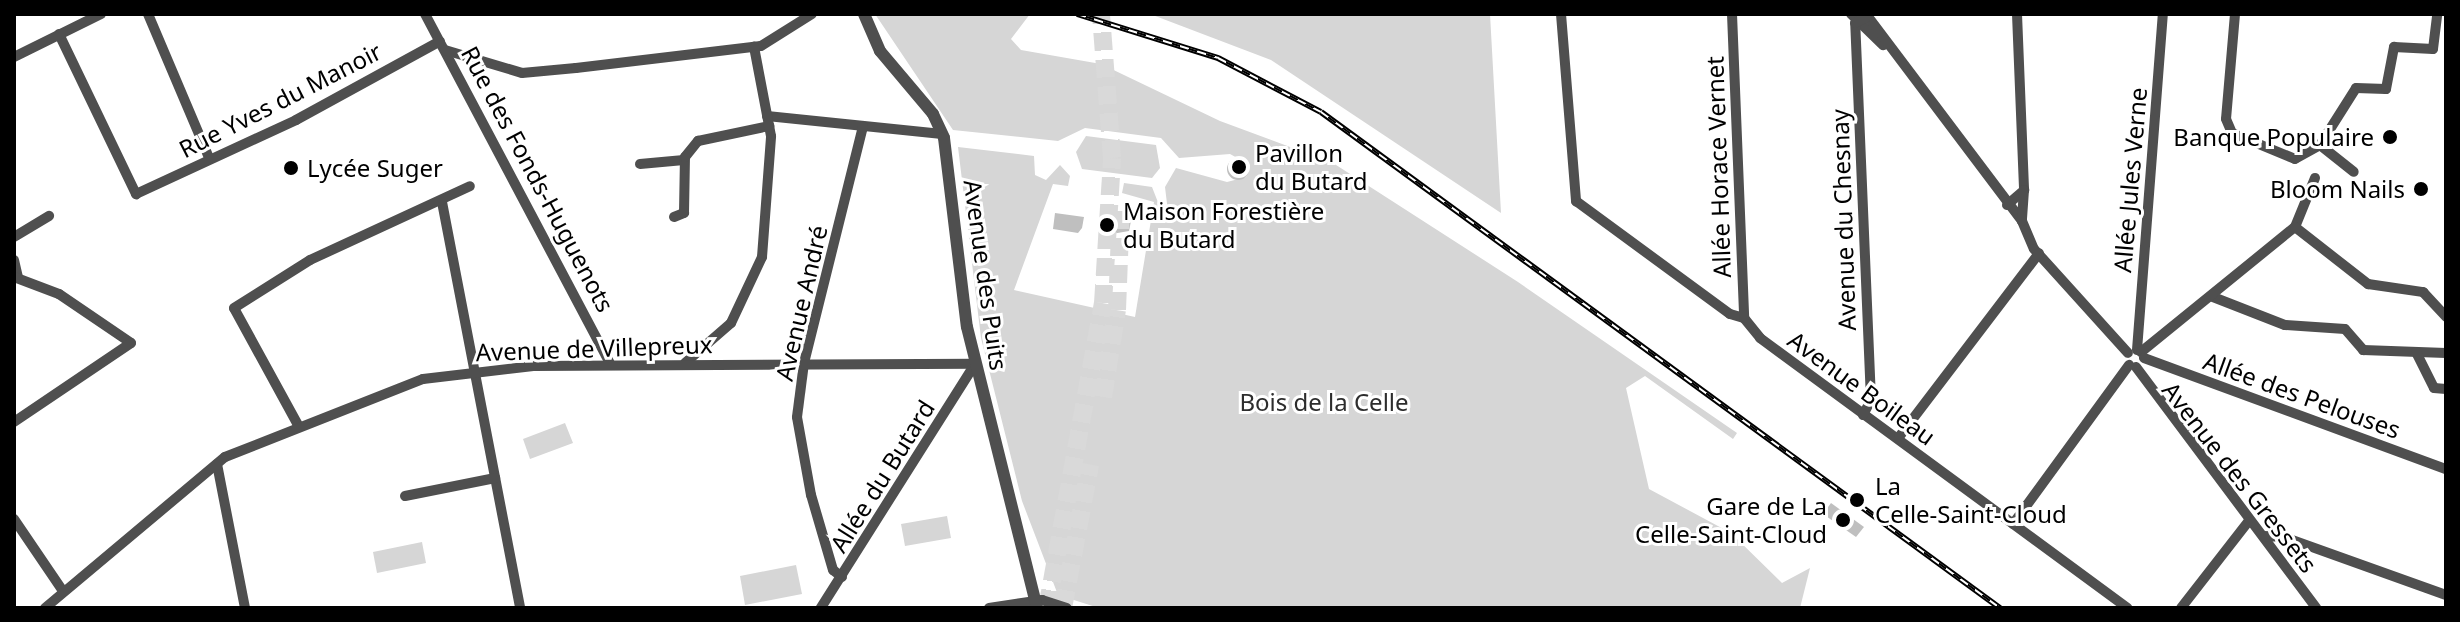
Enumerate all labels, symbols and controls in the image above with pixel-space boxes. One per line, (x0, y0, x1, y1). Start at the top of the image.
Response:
street label: Rue Yves du Manoir (174, 37, 386, 163)
street label: Rue des Fonds-Huguenots (456, 41, 620, 317)
street label: Allée Horace Vernet (1700, 56, 1736, 278)
street label: Allée Jules Verne (2108, 86, 2152, 274)
street label: Avenue du Chesnay (1825, 109, 1861, 331)
place label: Banque Populaire (2173, 123, 2374, 151)
marker: Banque Populaire (2381, 128, 2399, 146)
place label: Pavillon du Butard (1255, 139, 1368, 195)
place label: Lycée Suger (307, 154, 443, 182)
marker: Pavillon du Butard (1230, 158, 1248, 176)
marker: Lycée Suger (282, 159, 300, 177)
place label: Bloom Nails (2270, 175, 2405, 203)
street label: Avenue des Puits (958, 178, 1014, 372)
marker: Bloom Nails (2412, 180, 2430, 198)
place label: Maison Forestière du Butard (1123, 197, 1324, 253)
marker: Maison Forestière du Butard (1098, 216, 1116, 234)
street label: Avenue André (769, 223, 833, 383)
street label: Avenue Boileau (1783, 325, 1941, 451)
street label: Avenue de Villepreux (475, 329, 713, 367)
street label: Allée des Pelouses (2200, 346, 2404, 444)
street label: Avenue des Gressets (2157, 376, 2323, 578)
park label: Bois de la Celle (1239, 388, 1409, 416)
street label: Allée du Butard (824, 395, 940, 557)
place label: La Celle-Saint-Cloud (1875, 472, 2067, 528)
marker: La Celle-Saint-Cloud (1846, 489, 1868, 511)
place label: Gare de La Celle-Saint-Cloud (1635, 492, 1827, 548)
marker: Gare de La Celle-Saint-Cloud (1834, 511, 1852, 529)

